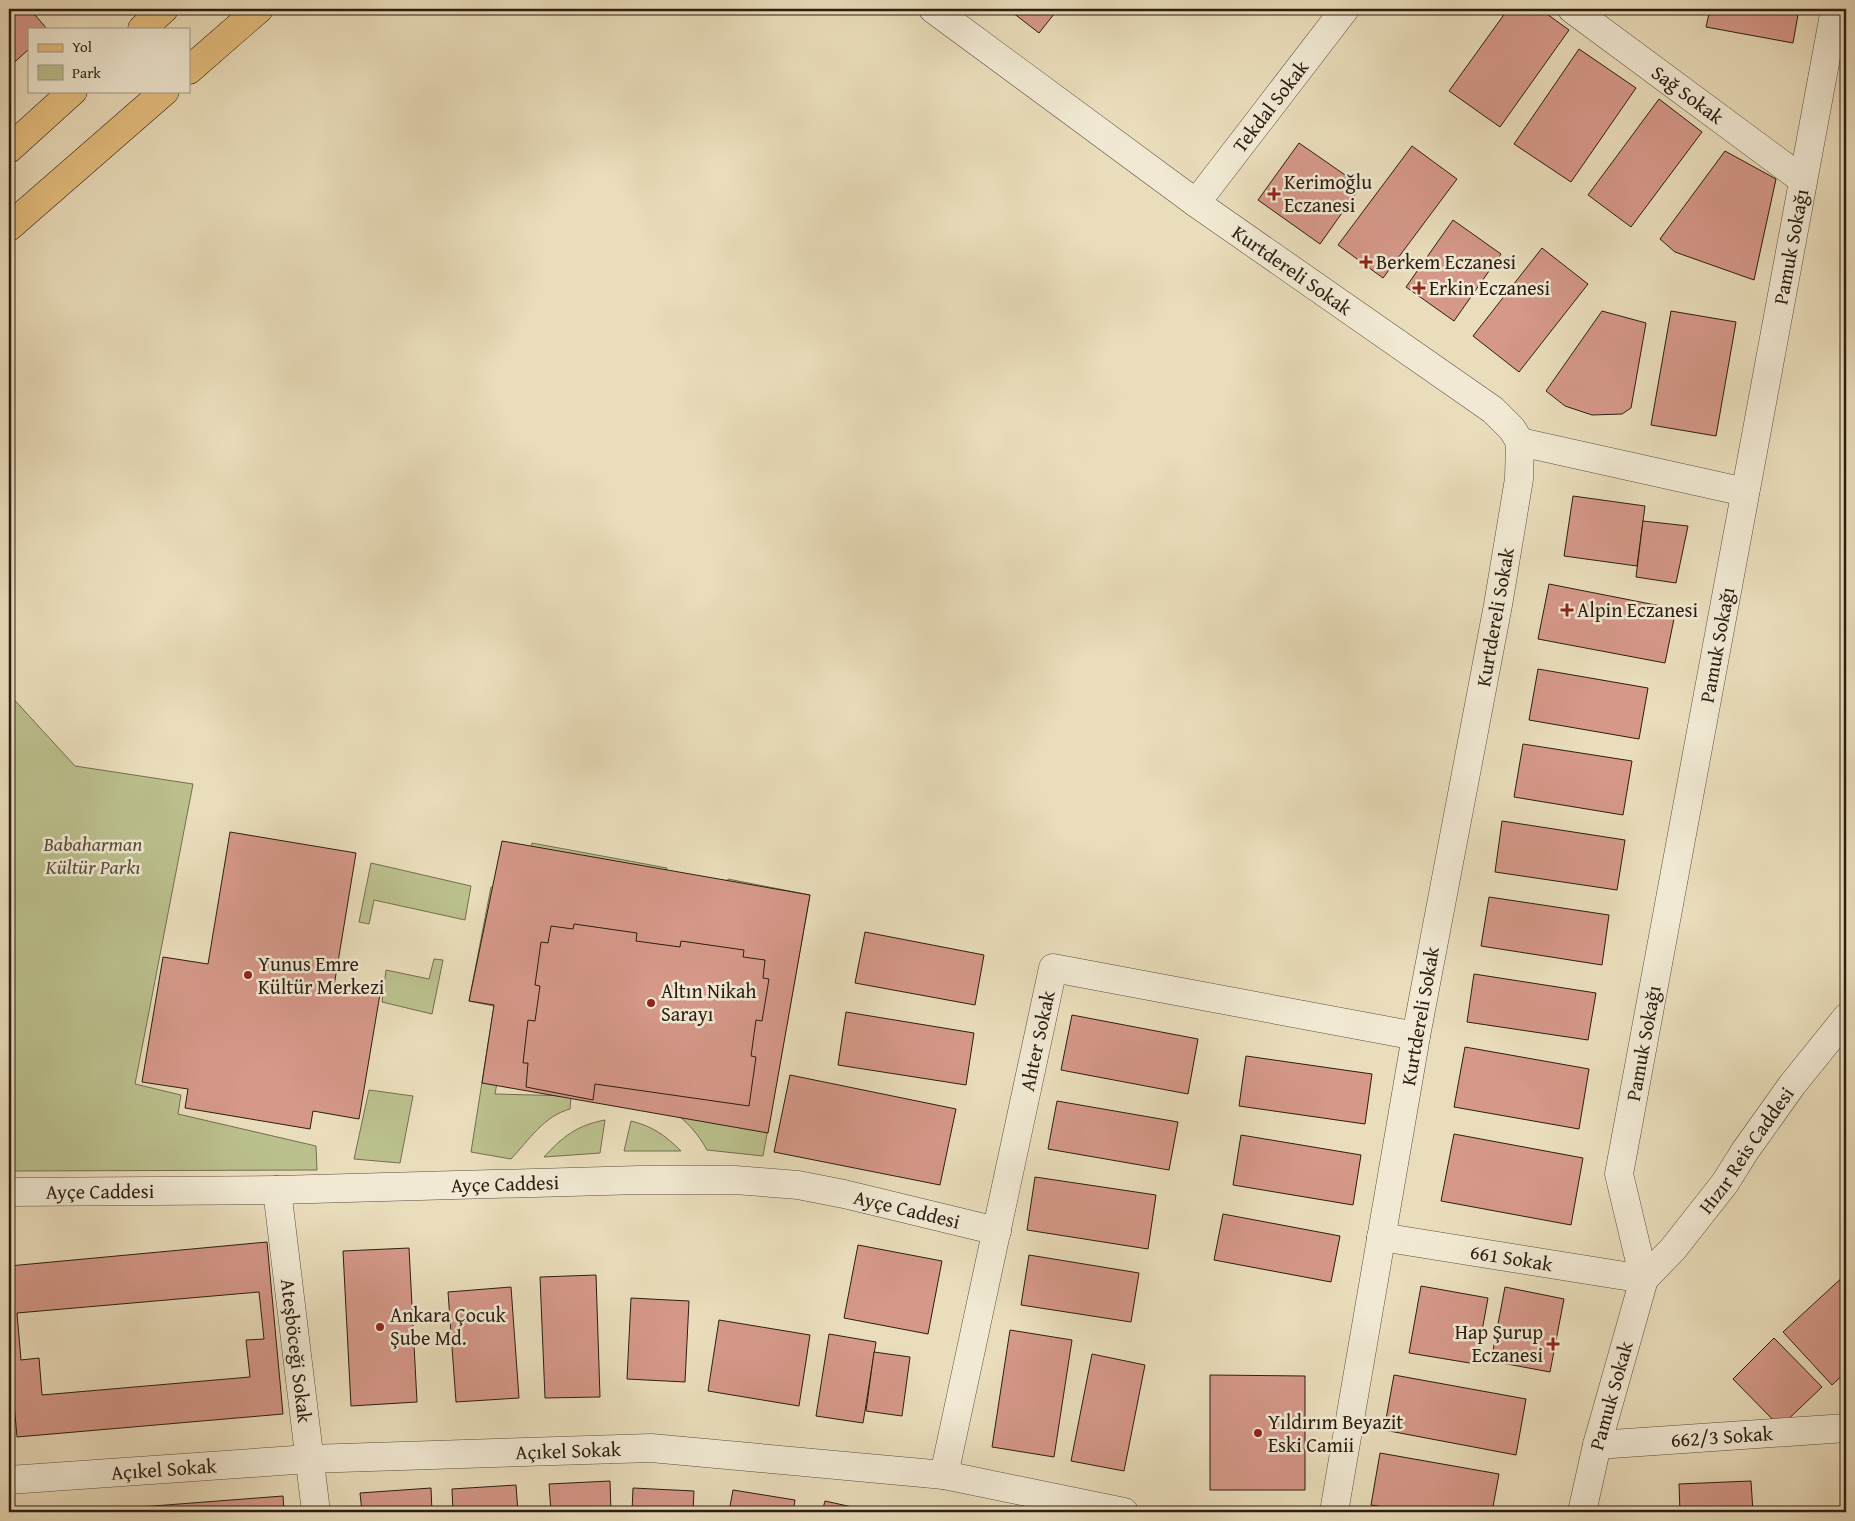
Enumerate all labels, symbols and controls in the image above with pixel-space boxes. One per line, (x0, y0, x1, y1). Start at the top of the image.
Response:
legend (28, 28, 190, 92)
text: Yol (72, 36, 92, 57)
street label: Tekdal Sokak (1225, 53, 1315, 158)
street label: Sağ Sokak (1646, 58, 1731, 131)
text: Park (72, 62, 101, 83)
place label: Kerimoğlu Eczanesi (1284, 167, 1372, 219)
street label: Pamuk Sokağı (1765, 186, 1815, 307)
marker: Kerimoğlu Eczanesi (1268, 188, 1280, 200)
street label: Kurtdereli Sokak (1226, 217, 1359, 322)
place label: Berkem Eczanesi (1376, 247, 1517, 276)
marker: Berkem Eczanesi (1360, 256, 1372, 268)
place label: Erkin Eczanesi (1429, 273, 1551, 302)
marker: Erkin Eczanesi (1413, 282, 1425, 294)
street label: Kurtdereli Sokak (1468, 544, 1521, 689)
street label: Pamuk Sokağı (1692, 584, 1742, 705)
place label: Alpin Eczanesi (1577, 595, 1699, 624)
marker: Alpin Eczanesi (1561, 604, 1573, 616)
park label: Babaharman Kültür Parkı (43, 829, 142, 881)
street label: Kurtdereli Sokak (1393, 943, 1446, 1088)
place label: Yunus Emre Kültür Merkezi (258, 949, 385, 1001)
marker: Yunus Emre Kültür Merkezi (242, 969, 254, 981)
place label: Altın Nikah Sarayı (661, 976, 757, 1028)
street label: Pamuk Sokağı (1618, 982, 1668, 1103)
street label: Ahter Sokak (1012, 987, 1062, 1094)
marker: Altın Nikah Sarayı (645, 997, 657, 1009)
street label: Hızır Reis Caddesi (1691, 1080, 1801, 1220)
street label: Ayçe Caddesi (450, 1167, 560, 1199)
street label: Ayçe Caddesi (46, 1176, 155, 1206)
street label: Ayçe Caddesi (851, 1182, 964, 1236)
street label: 661 Sokak (1468, 1236, 1556, 1278)
street label: Ateşböceği Sokak (274, 1277, 320, 1425)
place label: Ankara Çocuk Şube Md. (390, 1300, 507, 1352)
place label: Hap Şurup Eczanesi (1455, 1317, 1543, 1369)
marker: Ankara Çocuk Şube Md. (374, 1321, 386, 1333)
street label: Pamuk Sokak (1581, 1337, 1640, 1453)
marker: Hap Şurup Eczanesi (1547, 1338, 1559, 1350)
place label: Yıldırım Beyazit Eski Camii (1268, 1407, 1403, 1459)
street label: 662/3 Sokak (1670, 1418, 1774, 1454)
marker: Yıldırım Beyazit Eski Camii (1252, 1427, 1264, 1439)
street label: Açıkel Sokak (515, 1434, 622, 1466)
street label: Açıkel Sokak (110, 1450, 218, 1487)

